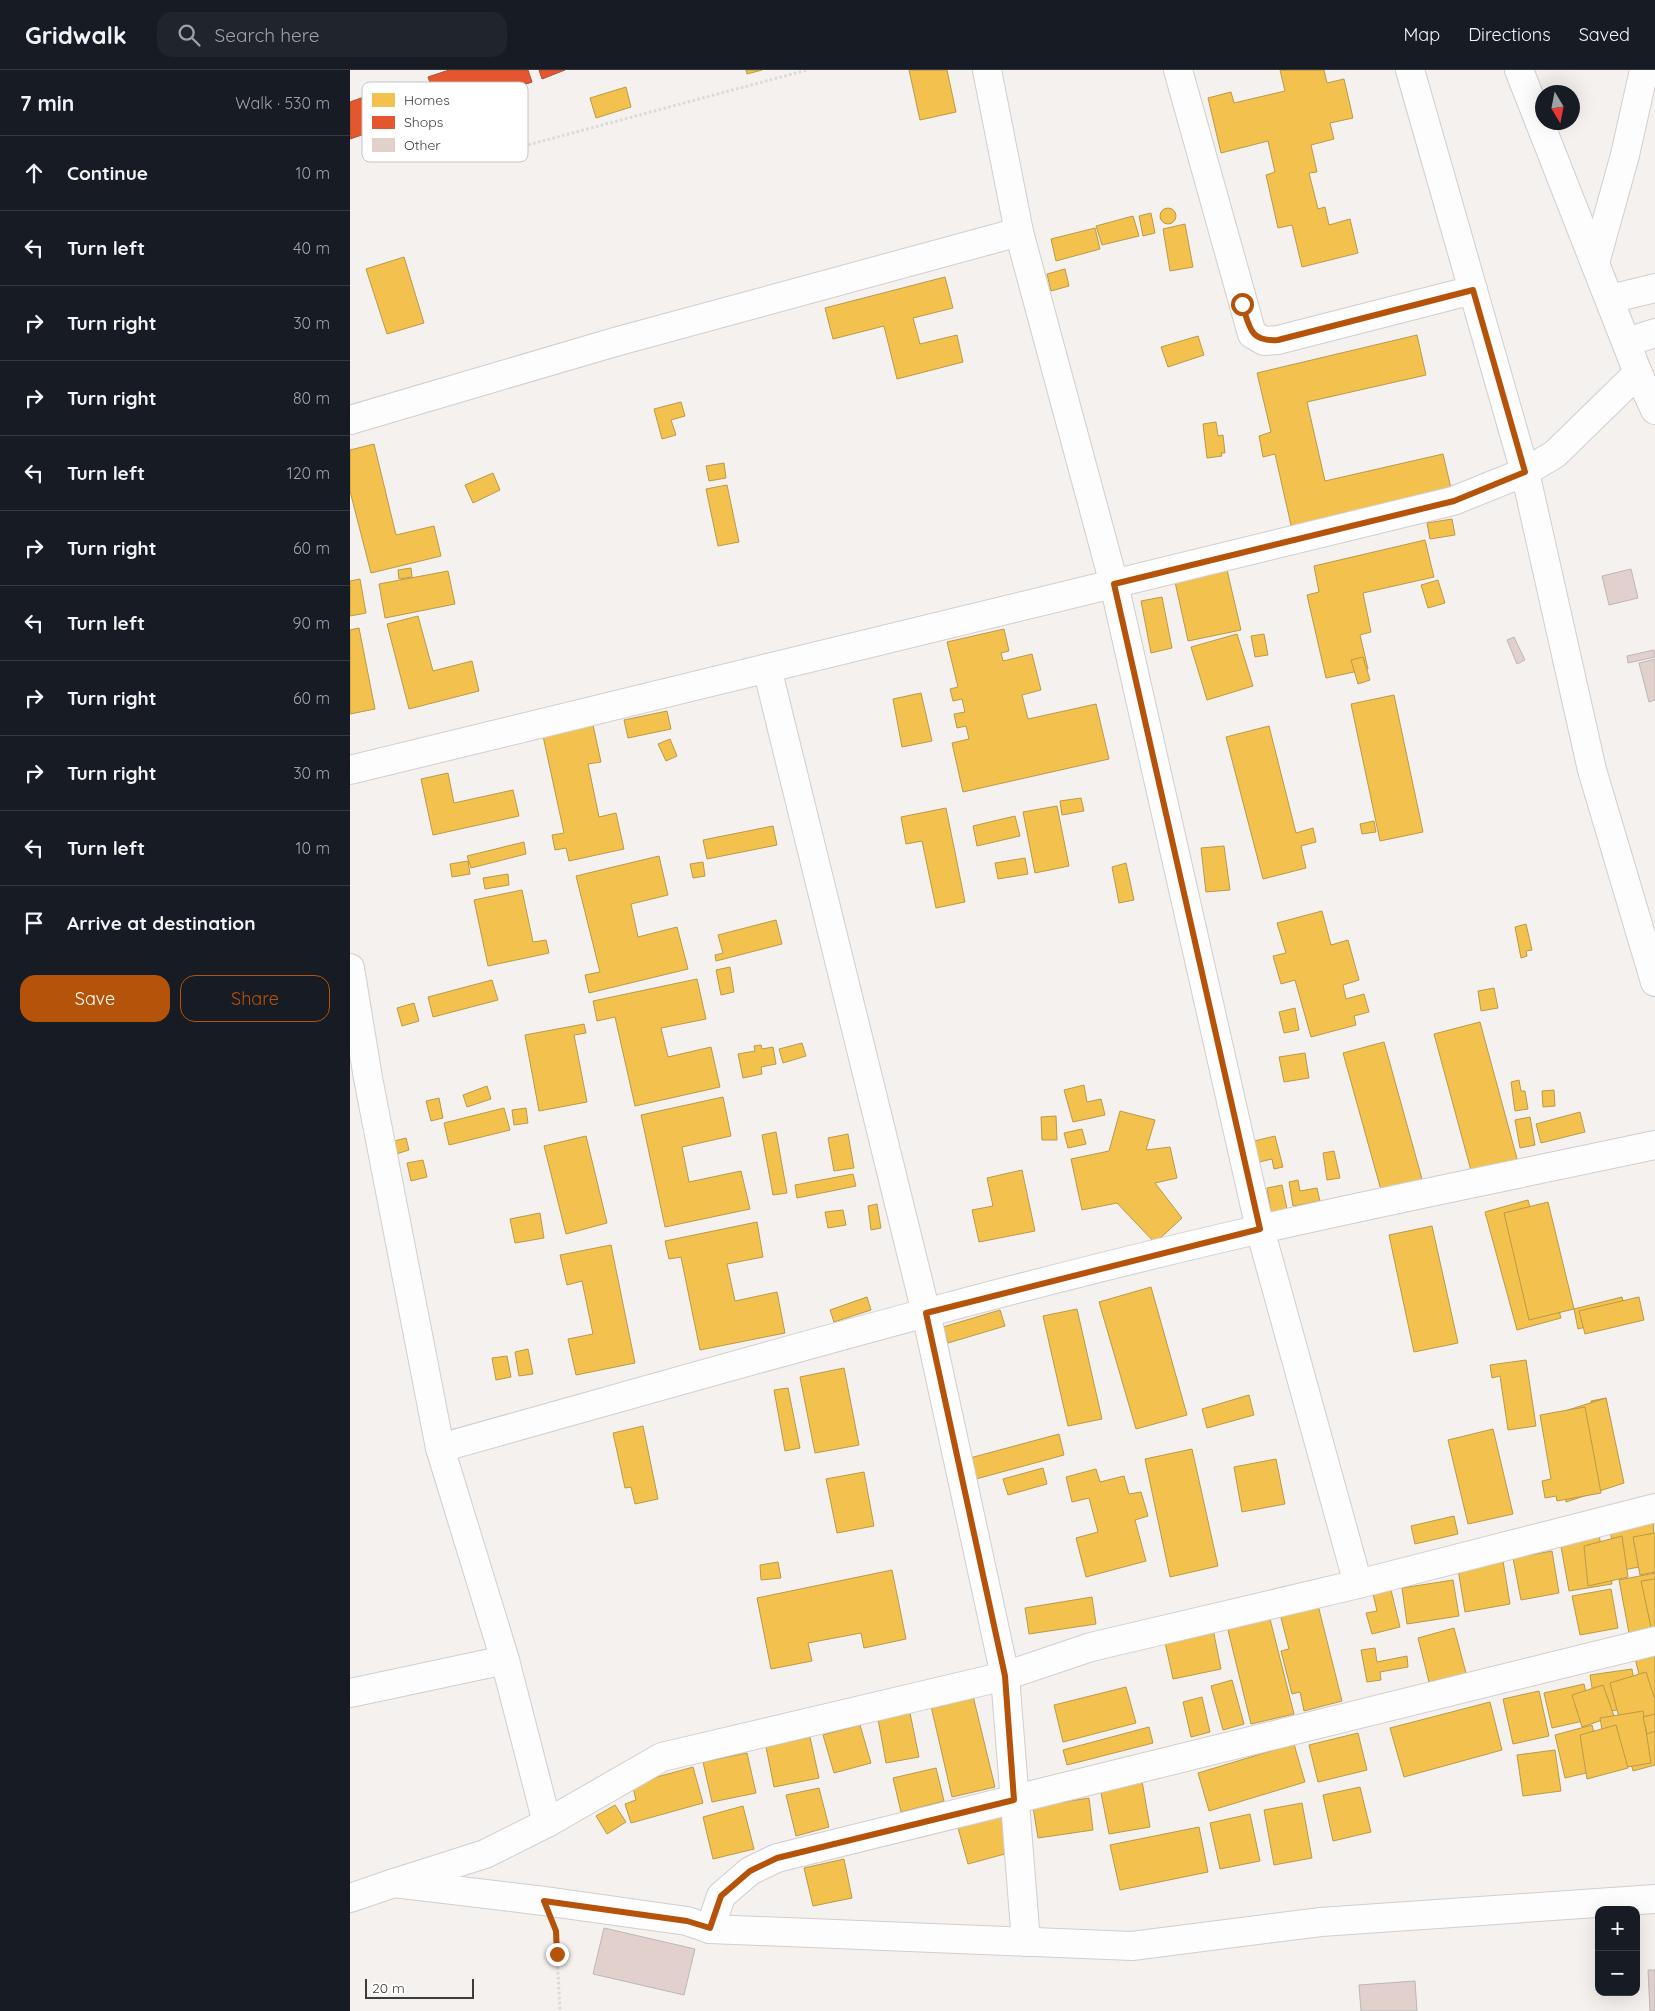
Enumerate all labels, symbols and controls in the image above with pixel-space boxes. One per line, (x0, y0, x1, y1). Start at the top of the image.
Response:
search box (157, 12, 507, 57)
text: Gridwalk (25, 20, 127, 50)
icon: search (175, 21, 203, 49)
text: Search here (215, 23, 319, 47)
text: Map (1403, 23, 1440, 46)
text: Directions (1468, 23, 1551, 46)
text: Saved (1579, 23, 1630, 46)
legend (362, 82, 528, 162)
north arrow (1535, 85, 1580, 130)
text: 7 min (20, 90, 74, 116)
text: Homes (404, 91, 450, 109)
text: Walk · 530 m (235, 93, 330, 113)
text: Shops (404, 113, 443, 131)
text: Other (404, 136, 441, 154)
icon: ahead (20, 159, 48, 187)
text: Continue (67, 161, 148, 185)
text: 10 m (296, 163, 330, 183)
icon: left (20, 234, 48, 262)
text: Turn left (67, 236, 145, 260)
text: 40 m (293, 238, 330, 258)
route start (1231, 293, 1254, 316)
icon: right (20, 309, 48, 337)
text: Turn right (67, 311, 156, 335)
text: 30 m (293, 313, 330, 333)
icon: right (20, 384, 48, 412)
text: Turn right (67, 386, 156, 410)
text: 80 m (293, 388, 330, 408)
icon: left (20, 459, 48, 487)
text: Turn left (67, 461, 145, 485)
text: 120 m (287, 463, 330, 483)
icon: right (20, 534, 48, 562)
text: Turn right (67, 536, 156, 560)
text: 60 m (293, 538, 330, 558)
icon: left (20, 609, 48, 637)
text: Turn left (67, 611, 145, 635)
text: 90 m (293, 613, 330, 633)
icon: right (20, 684, 48, 712)
text: Turn right (67, 686, 156, 710)
text: 60 m (293, 688, 330, 708)
icon: right (20, 759, 48, 787)
text: Turn right (67, 761, 156, 785)
text: 30 m (293, 763, 330, 783)
icon: left (20, 834, 48, 862)
text: Turn left (67, 836, 145, 860)
text: 10 m (296, 838, 330, 858)
icon: arrive (20, 909, 48, 937)
text: Arrive at destination (67, 911, 256, 935)
button: Save (20, 975, 170, 1022)
button: Share (180, 975, 330, 1022)
map controls (1595, 1906, 1640, 1996)
button: + (1595, 1906, 1640, 1951)
route end (546, 1943, 569, 1966)
button: − (1595, 1951, 1640, 1996)
scale bar (365, 1976, 474, 1999)
text: 20 m (372, 1979, 405, 1997)

